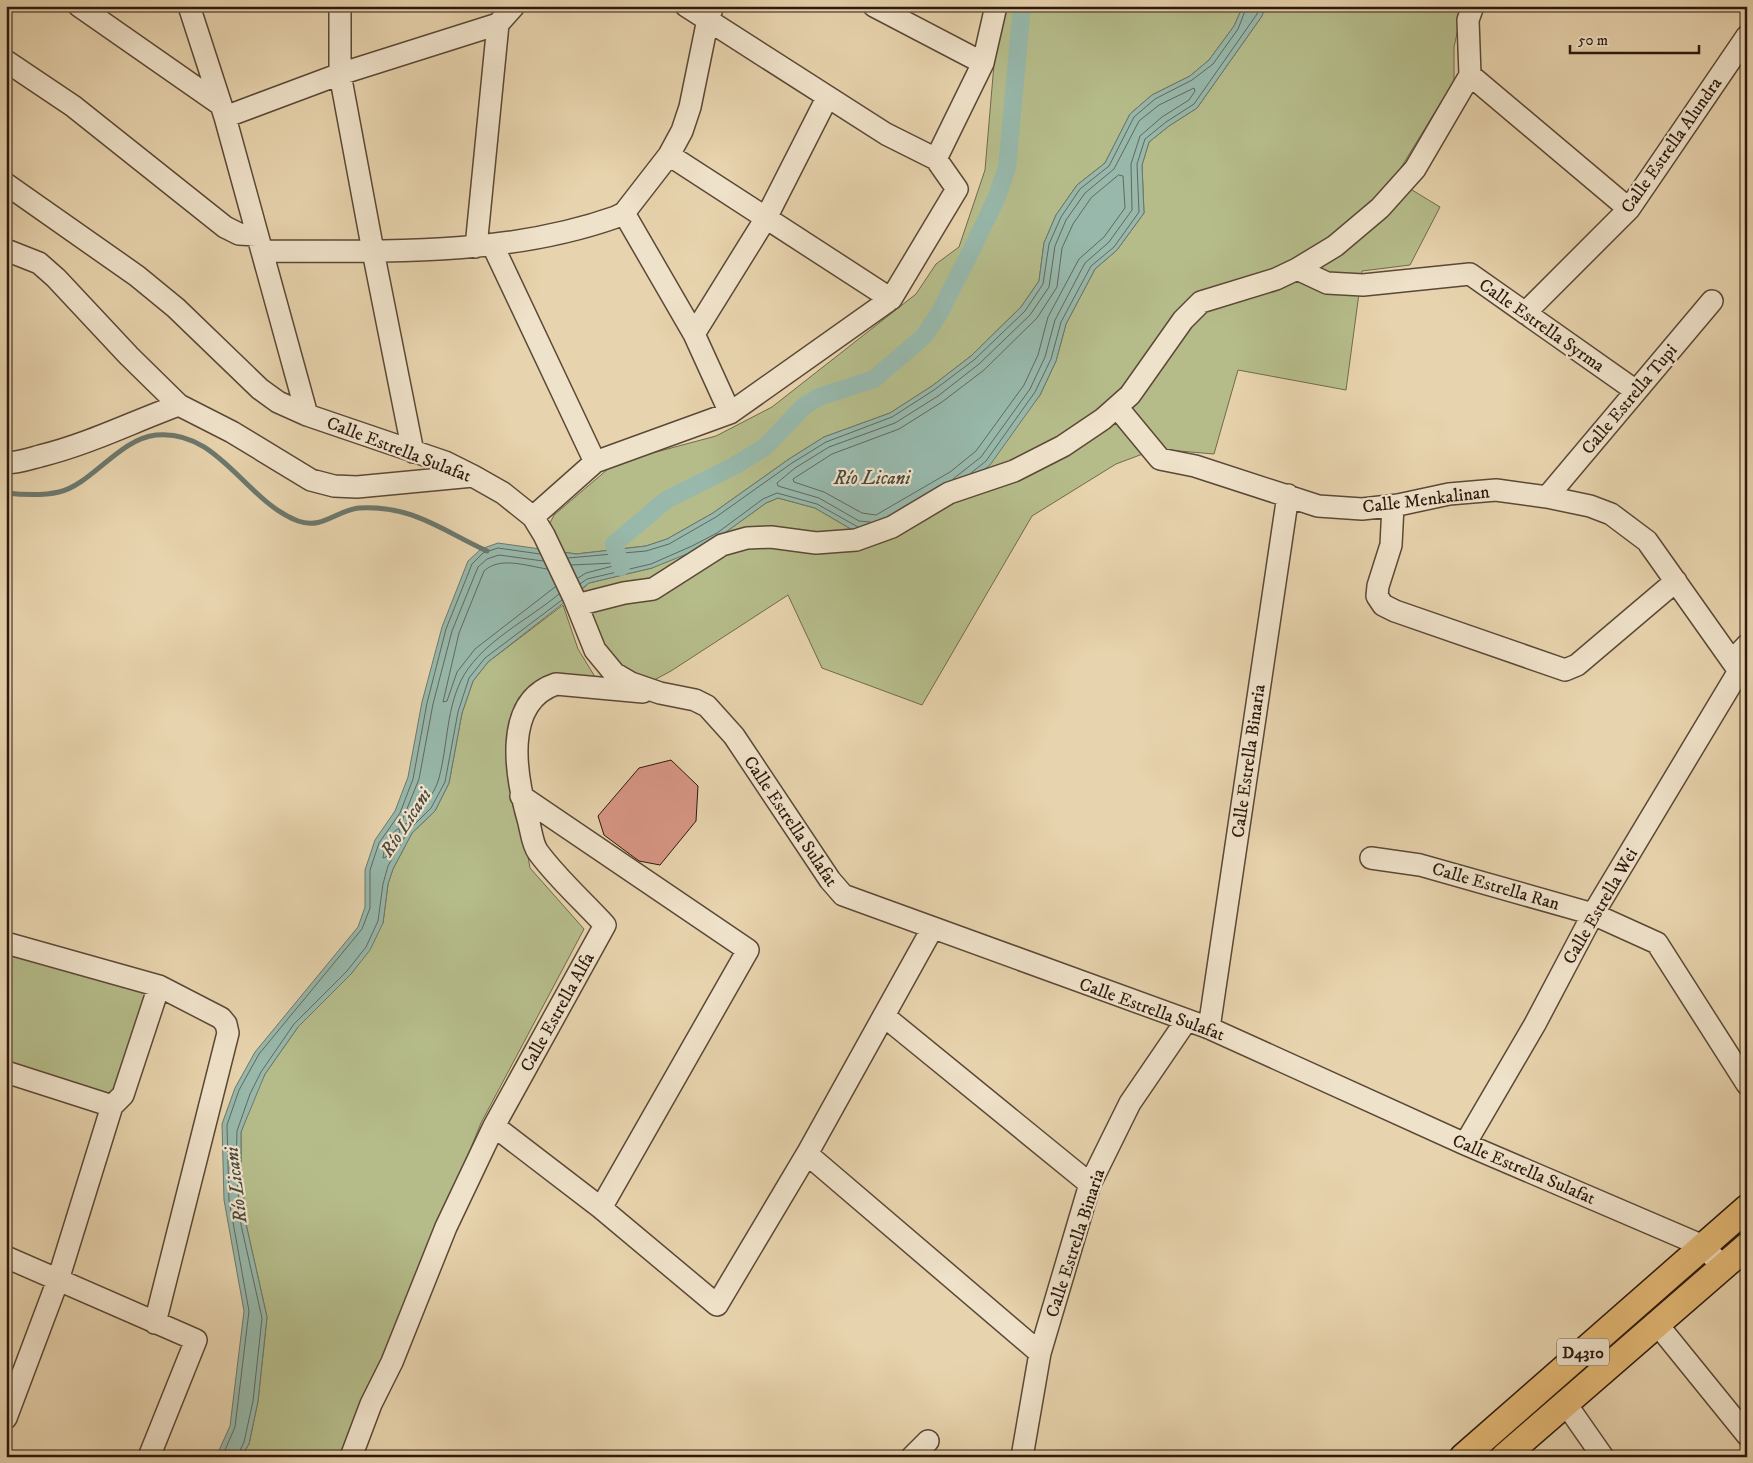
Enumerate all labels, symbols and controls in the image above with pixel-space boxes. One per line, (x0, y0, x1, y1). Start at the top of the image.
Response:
scale bar (1570, 22, 1699, 54)
text: 50 m (1578, 31, 1608, 50)
street label: Calle Estrella Alundra (1617, 73, 1727, 218)
street label: Calle Estrella Syrma (1474, 274, 1609, 378)
street label: Calle Estrella Tupi (1577, 340, 1682, 459)
street label: Calle Estrella Sulafat (323, 412, 474, 488)
water label: Río Licani (833, 467, 911, 490)
street label: Calle Menkalinan (1361, 481, 1491, 519)
street label: Calle Estrella Binaria (1227, 683, 1271, 839)
street label: Calle Estrella Sulafat (738, 752, 842, 891)
water label: Río Licani (375, 784, 437, 862)
street label: Calle Estrella Wei (1559, 845, 1643, 968)
street label: Calle Estrella Ran (1429, 858, 1563, 916)
street label: Calle Estrella Alfa (516, 949, 600, 1076)
street label: Calle Estrella Sulafat (1076, 973, 1228, 1047)
street label: Calle Estrella Sulafat (1449, 1130, 1599, 1210)
water label: Río Licani (220, 1144, 253, 1225)
street label: Calle Estrella Binaria (1042, 1166, 1110, 1320)
road number: D4310 (1557, 1338, 1609, 1365)

